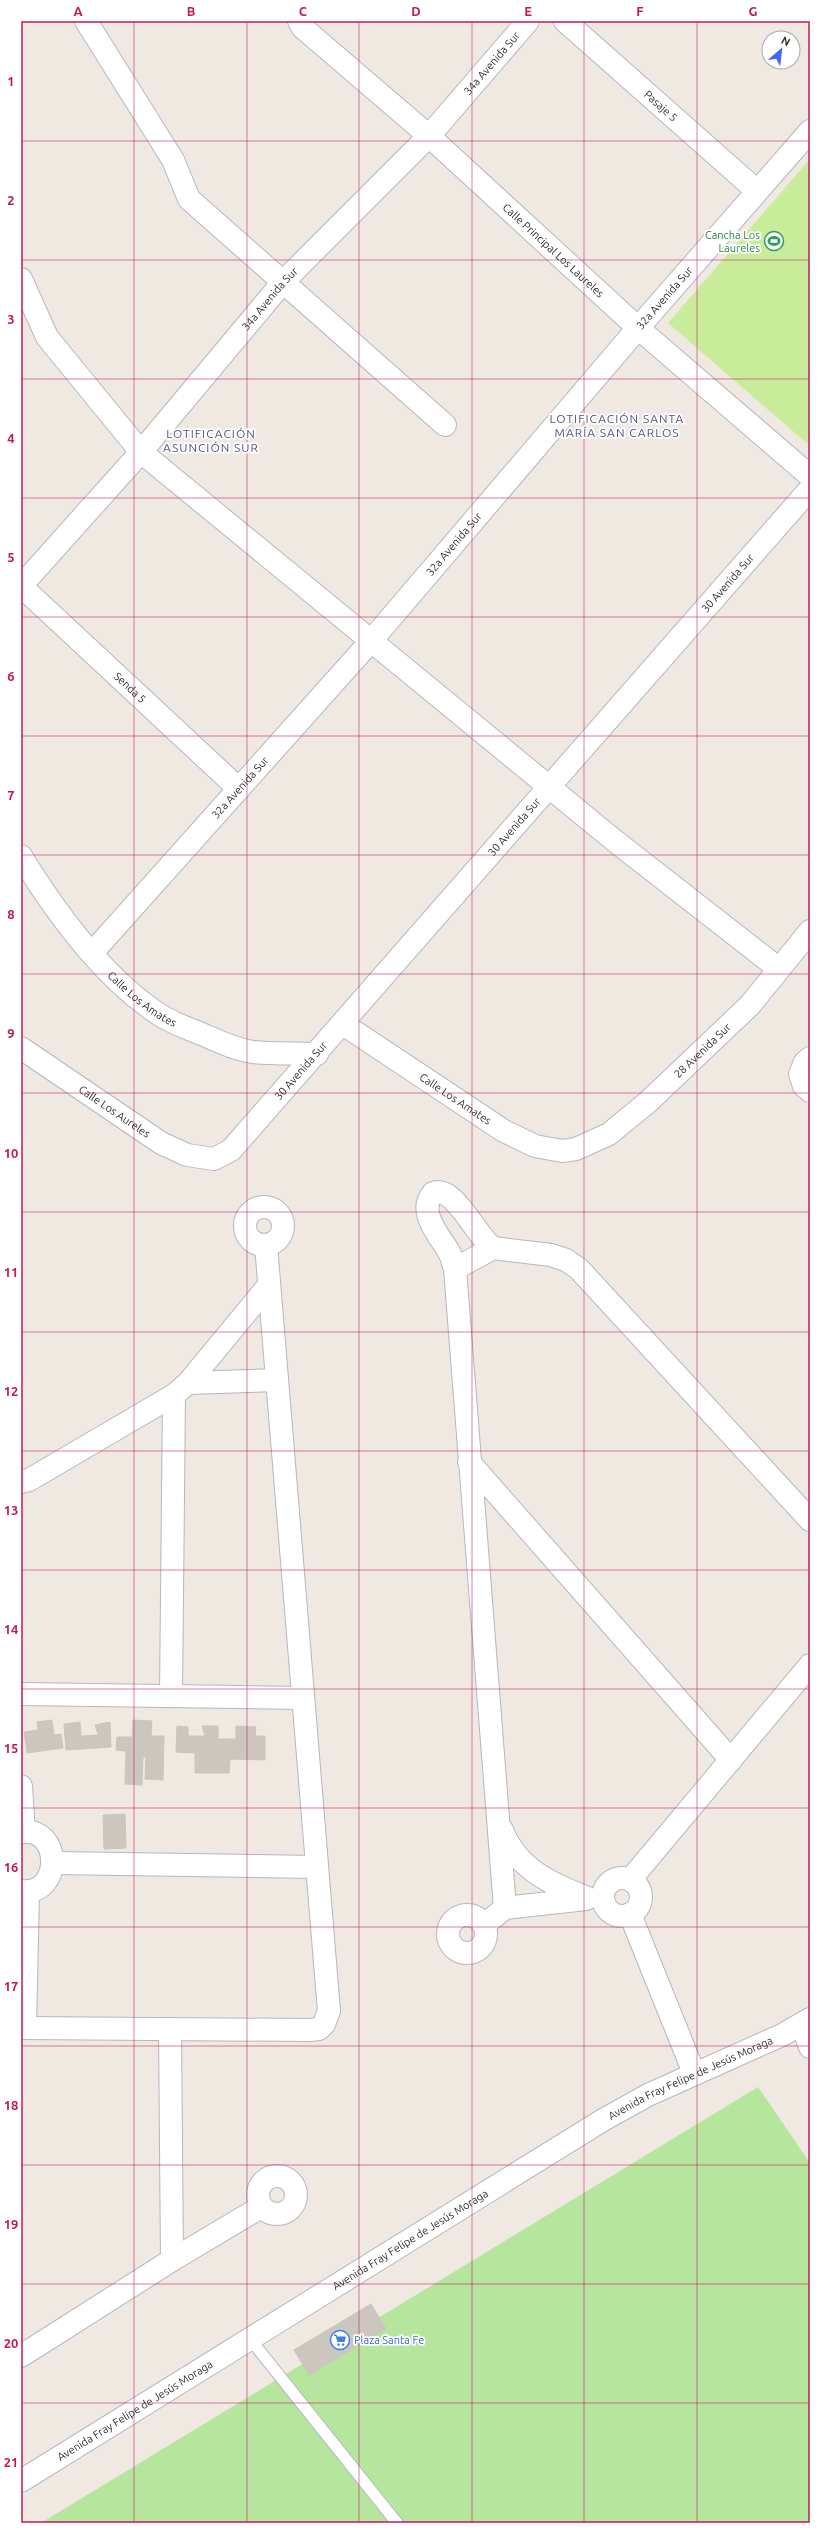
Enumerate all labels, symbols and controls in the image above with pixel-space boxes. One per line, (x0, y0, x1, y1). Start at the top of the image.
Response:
text: A (73, 4, 83, 18)
text: B (187, 4, 196, 18)
text: C (299, 4, 308, 18)
text: D (411, 4, 421, 18)
text: E (524, 4, 532, 18)
text: F (636, 4, 644, 18)
text: G (749, 4, 758, 18)
street label: 34a Avenida Sur (461, 29, 523, 97)
north arrow (761, 30, 801, 70)
text: N (779, 34, 792, 48)
text: 1 (7, 74, 15, 88)
street label: Pasaje 5 (642, 88, 680, 124)
text: 2 (7, 193, 15, 207)
street label: Calle Principal Los Laureles (500, 201, 607, 300)
place label: Cancha Los Laureles (705, 229, 760, 254)
sports icon: Cancha Los Laureles (763, 230, 785, 252)
street label: 34a Avenida Sur (239, 264, 301, 333)
street label: 32a Avenida Sur (634, 264, 695, 331)
text: 3 (7, 312, 15, 326)
district label: LOTIFICACIÓN SANTA MARÍA SAN CARLOS (550, 412, 684, 439)
district label: LOTIFICACIÓN ASUNCIÓN SUR (163, 427, 259, 454)
text: 4 (7, 431, 15, 445)
street label: 32a Avenida Sur (424, 510, 484, 578)
text: 5 (7, 550, 15, 564)
street label: 30 Avenida Sur (699, 551, 757, 615)
text: 6 (7, 669, 15, 683)
street label: Senda 5 (112, 670, 148, 705)
street label: 32a Avenida Sur (209, 753, 271, 821)
text: 7 (7, 788, 15, 802)
street label: 30 Avenida Sur (485, 795, 543, 858)
text: 8 (7, 907, 15, 921)
street label: Calle Los Amates (105, 969, 179, 1029)
street label: 28 Avenida Sur (672, 1020, 734, 1080)
text: 9 (7, 1026, 15, 1040)
street label: 30 Avenida Sur (272, 1038, 330, 1102)
street label: Calle Los Amates (417, 1071, 494, 1127)
street label: Calle Los Aureles (77, 1083, 153, 1140)
text: 10 (4, 1146, 18, 1160)
text: 11 (4, 1265, 18, 1279)
text: 12 (4, 1384, 18, 1398)
text: 13 (4, 1503, 18, 1517)
text: 14 (4, 1622, 18, 1636)
text: 15 (4, 1741, 18, 1755)
text: 16 (4, 1860, 18, 1874)
text: 17 (4, 1979, 18, 1993)
street label: Avenida Fray Felipe de Jesús Moraga (606, 2034, 775, 2122)
text: 18 (4, 2098, 18, 2112)
street label: Avenida Fray Felipe de Jesús Moraga (330, 2187, 490, 2292)
text: 19 (4, 2217, 18, 2231)
supermarket icon: Plaza Santa Fe (329, 2329, 351, 2351)
place label: Plaza Santa Fe (354, 2334, 424, 2346)
text: 20 (4, 2336, 18, 2350)
street label: Avenida Fray Felipe de Jesús Moraga (55, 2358, 215, 2463)
text: 21 (4, 2455, 18, 2469)

